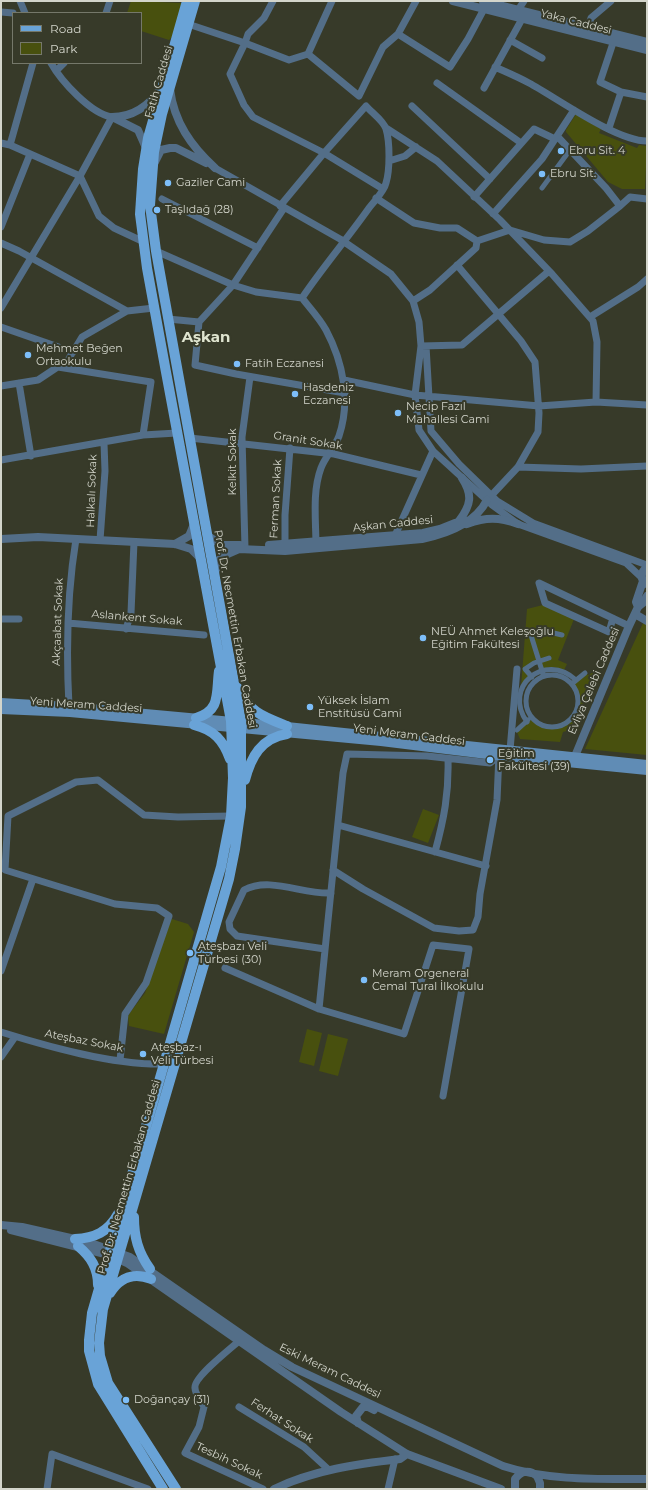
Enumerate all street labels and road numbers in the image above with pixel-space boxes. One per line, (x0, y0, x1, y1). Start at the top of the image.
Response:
street label: Yaka Caddesi (539, 7, 613, 37)
street label: Fatih Caddesi (142, 44, 176, 120)
street label: Kelkit Sokak (226, 428, 240, 496)
street label: Granit Sokak (272, 429, 344, 453)
street label: Halkalı Sokak (84, 454, 100, 528)
street label: Ferman Sokak (267, 459, 285, 539)
street label: Aşkan Caddesi (352, 513, 434, 535)
street label: Prof. Dr. Necmettin Erbakan Caddesi (211, 529, 259, 729)
street label: Akçaabat Sokak (50, 578, 66, 666)
street label: Aslankent Sokak (91, 607, 183, 629)
street label: Evliya Çelebi Caddesi (565, 625, 623, 737)
street label: Yeni Meram Caddesi (29, 694, 143, 716)
street label: Yeni Meram Caddesi (352, 722, 466, 748)
street label: Ateşbaz Sokak (44, 1027, 124, 1055)
street label: Prof. Dr. Necmettin Erbakan Caddesi (95, 1078, 163, 1276)
street label: Eski Meram Caddesi (277, 1341, 383, 1401)
street label: Ferhat Sokak (248, 1396, 316, 1446)
street label: Tesbih Sokak (194, 1440, 264, 1482)

